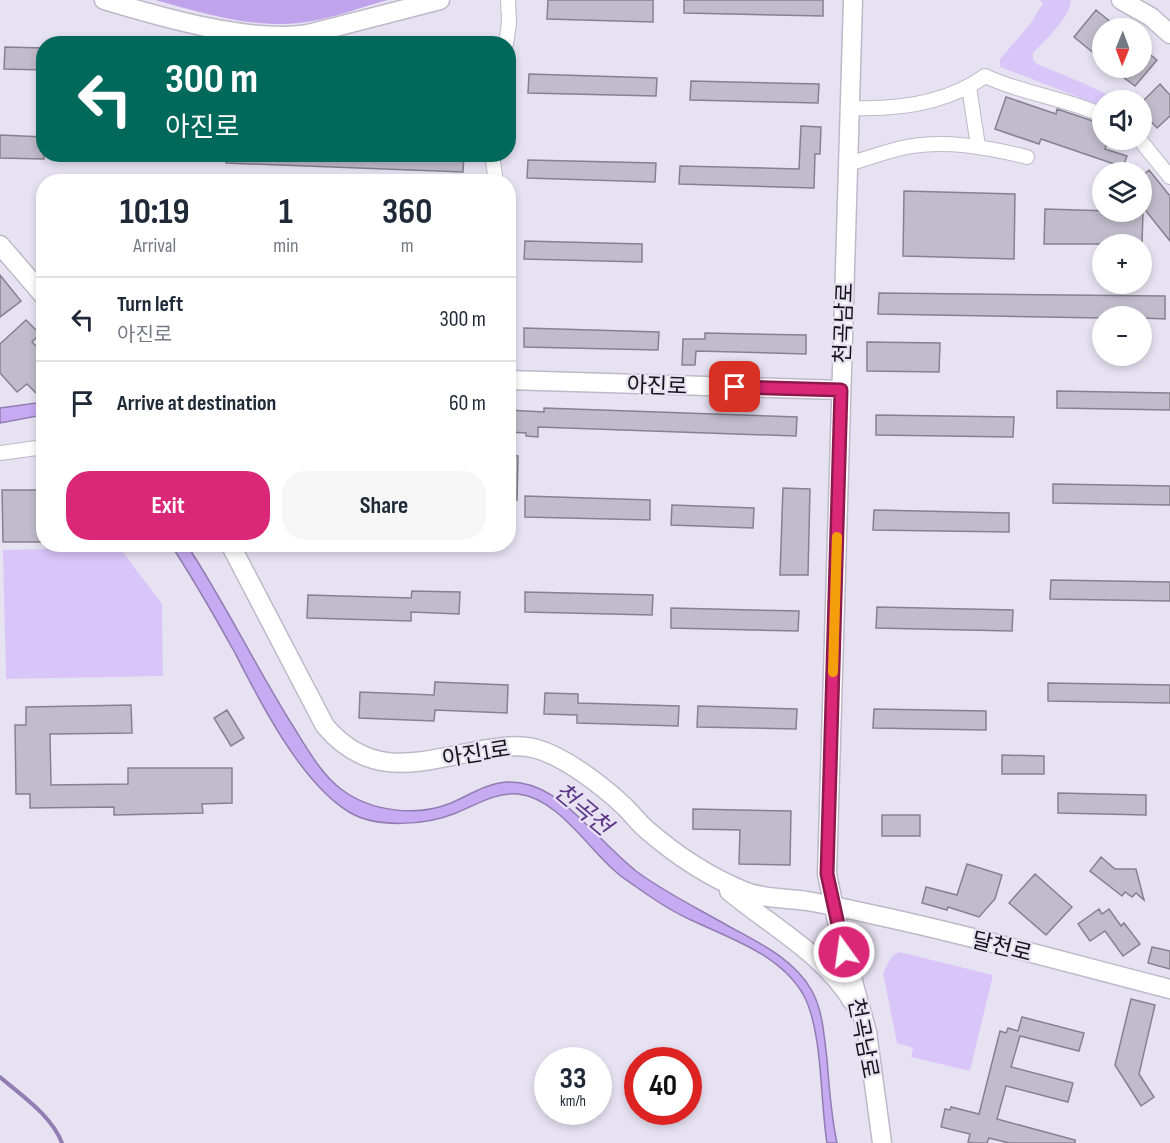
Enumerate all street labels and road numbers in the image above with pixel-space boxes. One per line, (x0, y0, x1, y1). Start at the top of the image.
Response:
street label: 천곡남로 (830, 282, 859, 364)
street label: 아진로 (626, 372, 688, 401)
street label: 아진1로 (440, 736, 512, 773)
street label: 달천로 (969, 927, 1034, 968)
street label: 천곡남로 (842, 996, 884, 1081)

